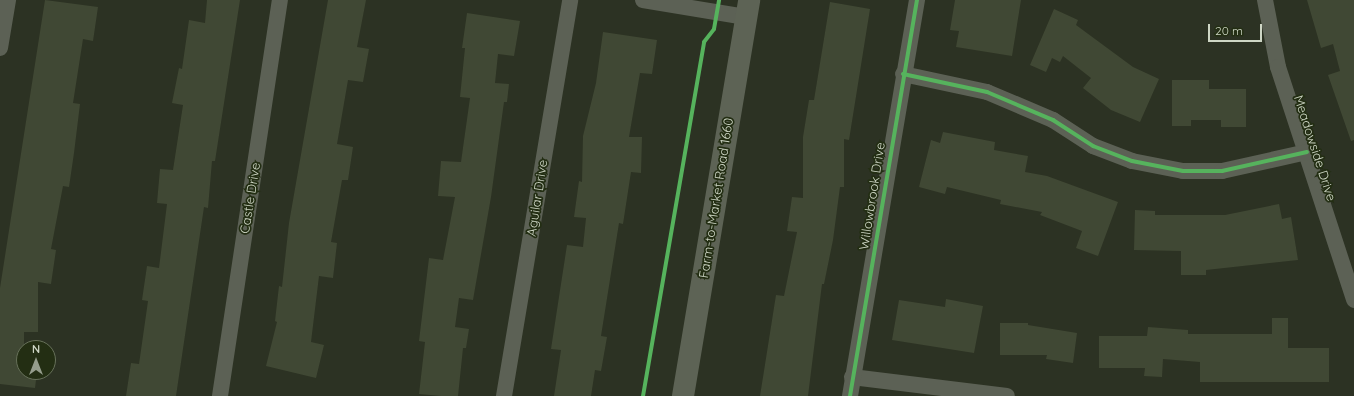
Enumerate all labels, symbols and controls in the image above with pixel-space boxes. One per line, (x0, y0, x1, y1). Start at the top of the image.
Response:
scale bar (1210, 16, 1264, 42)
text: 20 m (1215, 23, 1243, 38)
street label: Meadowside Drive (1291, 93, 1339, 203)
street label: Farm-to-Market Road 1660 (696, 117, 736, 279)
street label: Willowbrook Drive (856, 141, 888, 251)
street label: Aguilar Drive (523, 159, 551, 237)
street label: Castle Drive (237, 161, 263, 235)
north arrow (16, 340, 56, 380)
text: N (32, 342, 40, 356)

